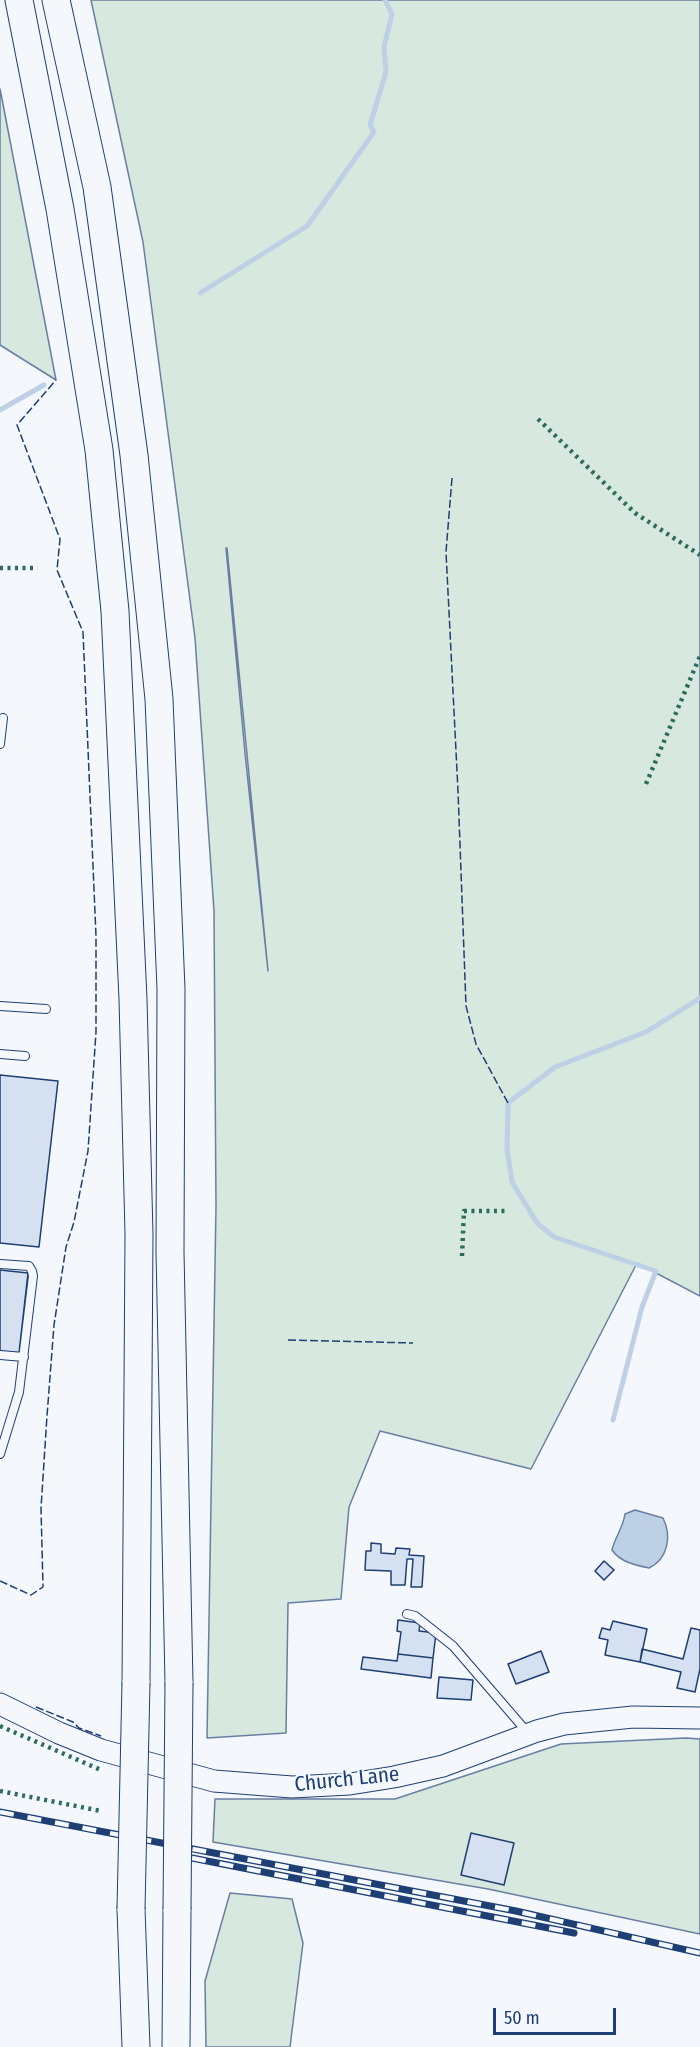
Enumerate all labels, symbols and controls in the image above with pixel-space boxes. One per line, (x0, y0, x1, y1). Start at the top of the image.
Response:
street label: Church Lane (293, 1762, 401, 1798)
scale bar (496, 1996, 619, 2034)
text: 50 m (504, 2007, 540, 2029)

